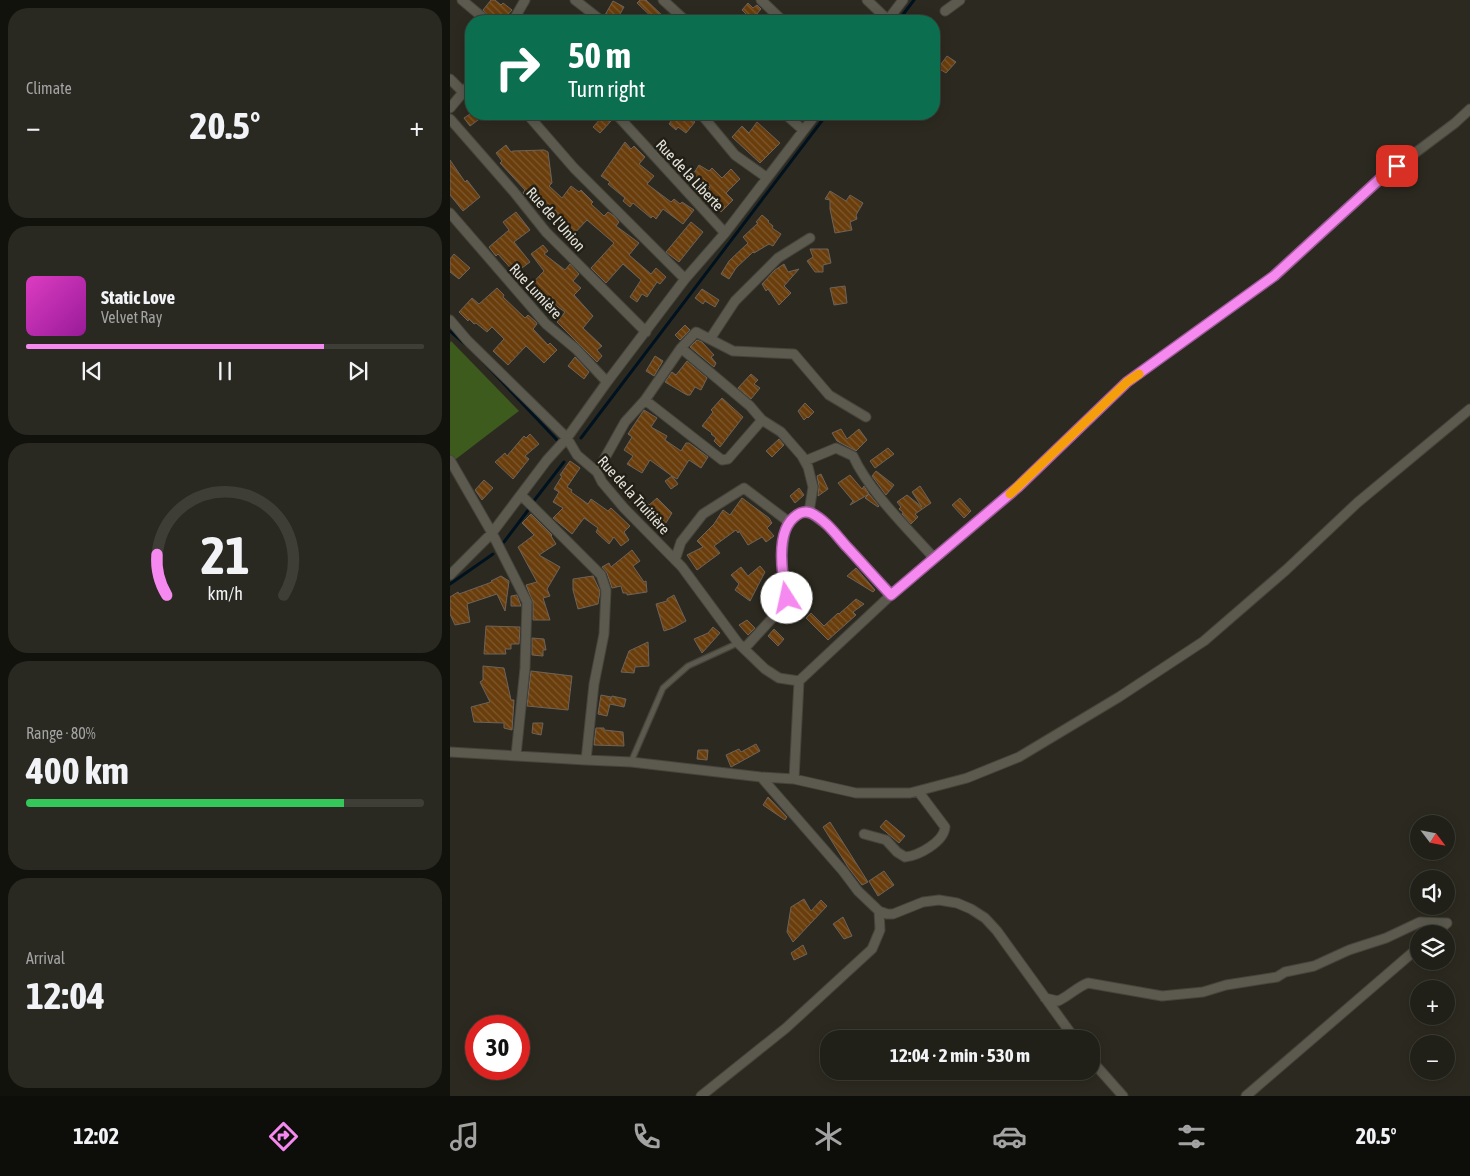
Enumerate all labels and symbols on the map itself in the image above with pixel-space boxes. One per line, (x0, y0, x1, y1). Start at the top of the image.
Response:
street label: Rue de la Liberte (653, 136, 727, 214)
pin (1376, 145, 1418, 187)
street label: Rue de l'Union (523, 184, 589, 254)
street label: Rue Lumière (506, 260, 566, 322)
street label: Rue de la Truitière (594, 452, 674, 538)
position arrow (760, 571, 812, 623)
north arrow (1410, 815, 1455, 860)
speed limit sign: 30 (465, 1015, 530, 1080)

